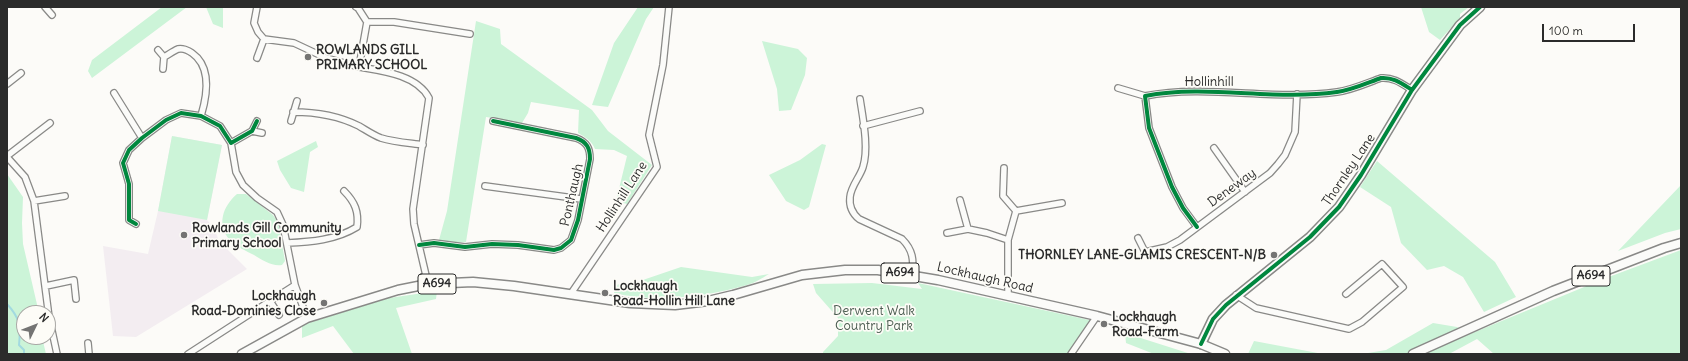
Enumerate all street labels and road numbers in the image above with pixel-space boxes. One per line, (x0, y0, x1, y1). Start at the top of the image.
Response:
street label: Hollinhill (1184, 74, 1234, 90)
street label: Thornley Lane (1319, 131, 1379, 209)
street label: Hollinhill Lane (593, 159, 651, 235)
street label: Ponthaugh (557, 162, 587, 228)
street label: Deneway (1205, 165, 1259, 211)
street label: Lockhaugh Road (935, 259, 1035, 297)
road number: A694 (881, 263, 919, 283)
road number: A694 (1572, 266, 1610, 286)
road number: A694 (418, 274, 456, 294)

